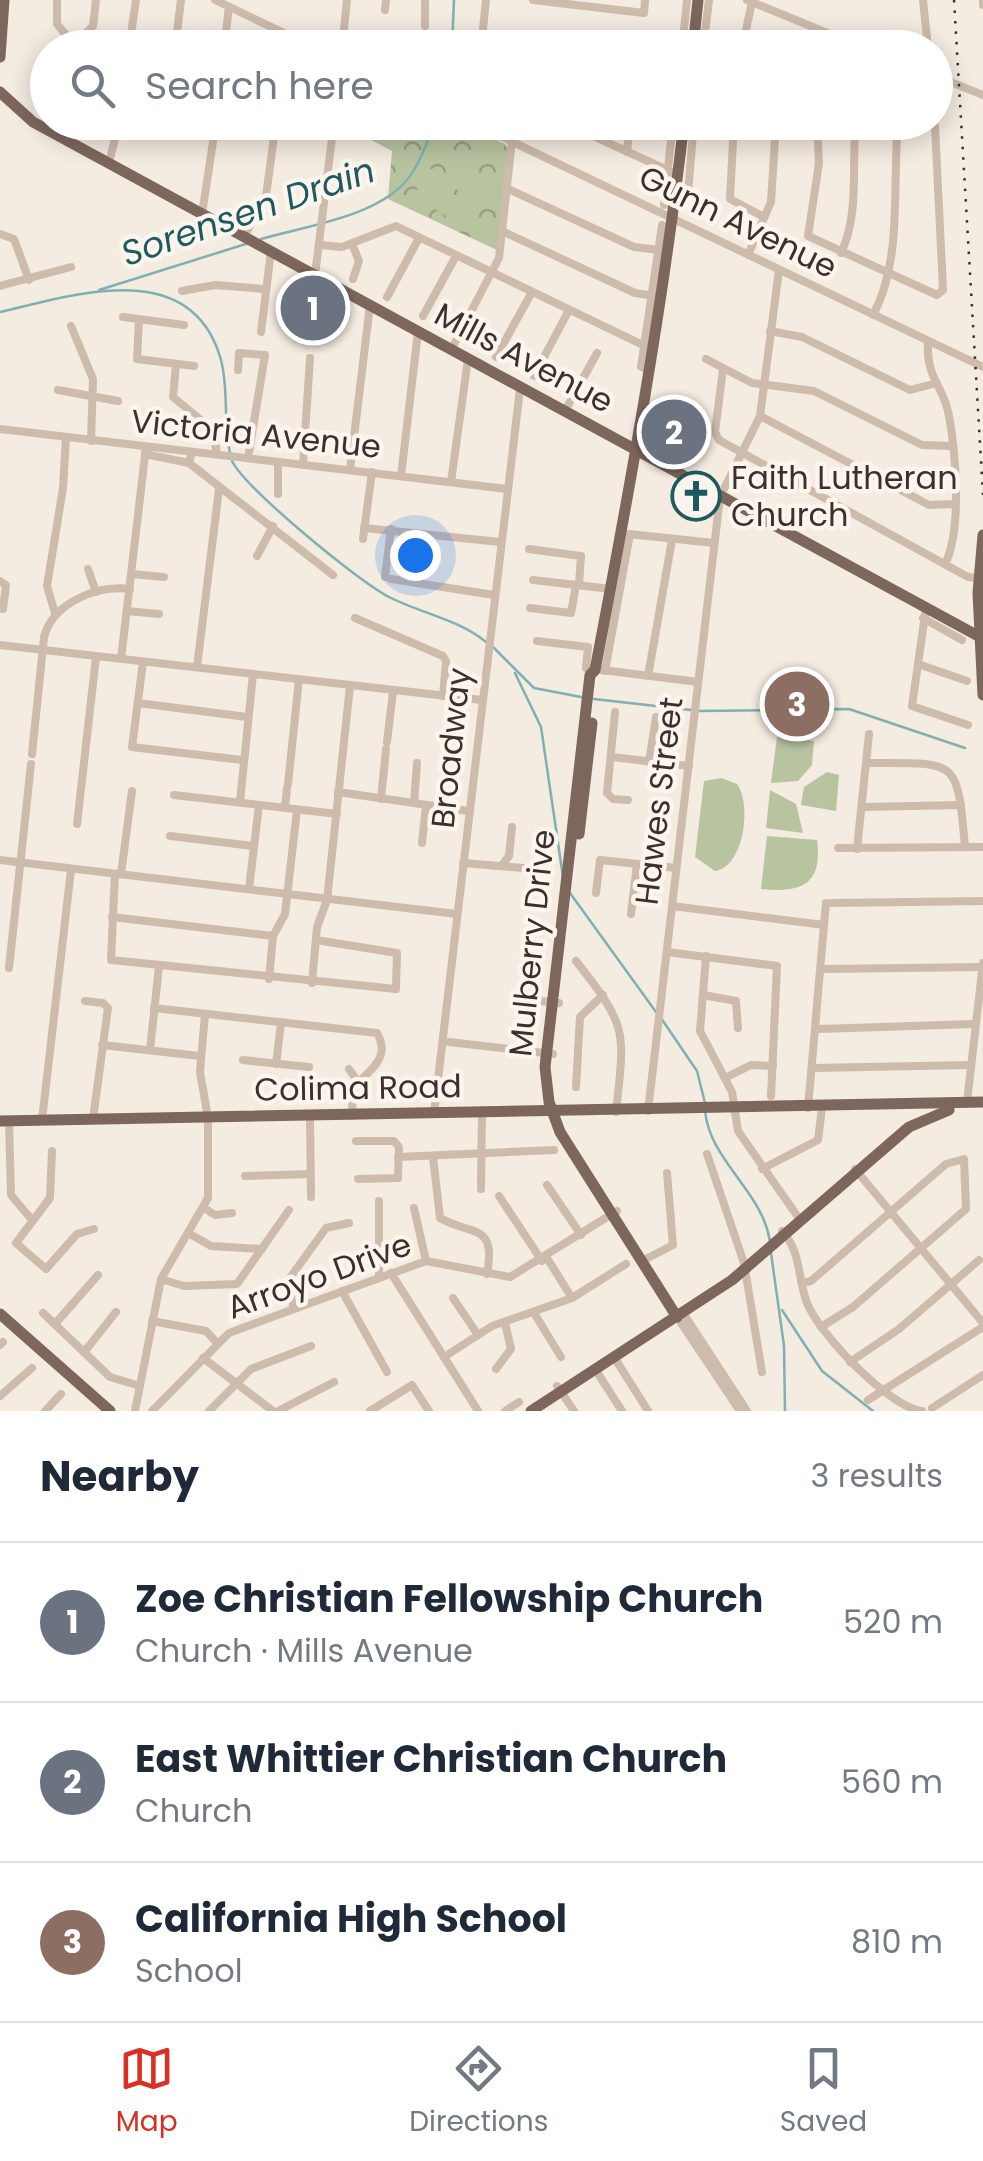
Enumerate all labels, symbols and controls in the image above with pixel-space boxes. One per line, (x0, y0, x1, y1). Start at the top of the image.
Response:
search box (30, 30, 953, 140)
icon: search (65, 58, 120, 113)
text: Search here (145, 59, 374, 112)
water label: Sorensen Drain (114, 145, 381, 278)
street label: Gunn Avenue (632, 154, 845, 289)
pin: 1 (280, 270, 346, 346)
street label: Mills Avenue (427, 292, 622, 424)
pin: 2 (642, 394, 706, 470)
street label: Victoria Avenue (129, 398, 383, 469)
place label: Faith Lutheran Church (731, 455, 958, 537)
church icon: Faith Lutheran Church (670, 470, 722, 522)
your location (390, 530, 441, 581)
street label: Broadway (420, 665, 481, 830)
pin: 3 (764, 666, 830, 742)
street label: Hawes Street (623, 695, 694, 907)
street label: Mulberry Drive (497, 827, 566, 1059)
street label: Colima Road (254, 1063, 462, 1112)
street label: Arroyo Drive (220, 1221, 417, 1330)
text: Nearby (40, 1447, 199, 1506)
text: 3 results (810, 1453, 943, 1498)
text: Zoe Christian Fellowship Church (135, 1572, 763, 1625)
text: 1 (66, 1599, 79, 1644)
text: 520 m (843, 1599, 943, 1644)
text: Church · Mills Avenue (135, 1628, 473, 1673)
text: East Whittier Christian Church (135, 1732, 727, 1785)
text: 2 (63, 1759, 82, 1804)
text: 560 m (841, 1759, 943, 1804)
text: Church (135, 1788, 253, 1833)
text: California High School (135, 1892, 567, 1945)
text: 3 (63, 1919, 82, 1964)
text: 810 m (851, 1919, 943, 1964)
text: School (135, 1948, 243, 1993)
tab: Map (116, 2041, 178, 2143)
tab: Directions (409, 2041, 548, 2143)
tab: Saved (780, 2041, 867, 2143)

